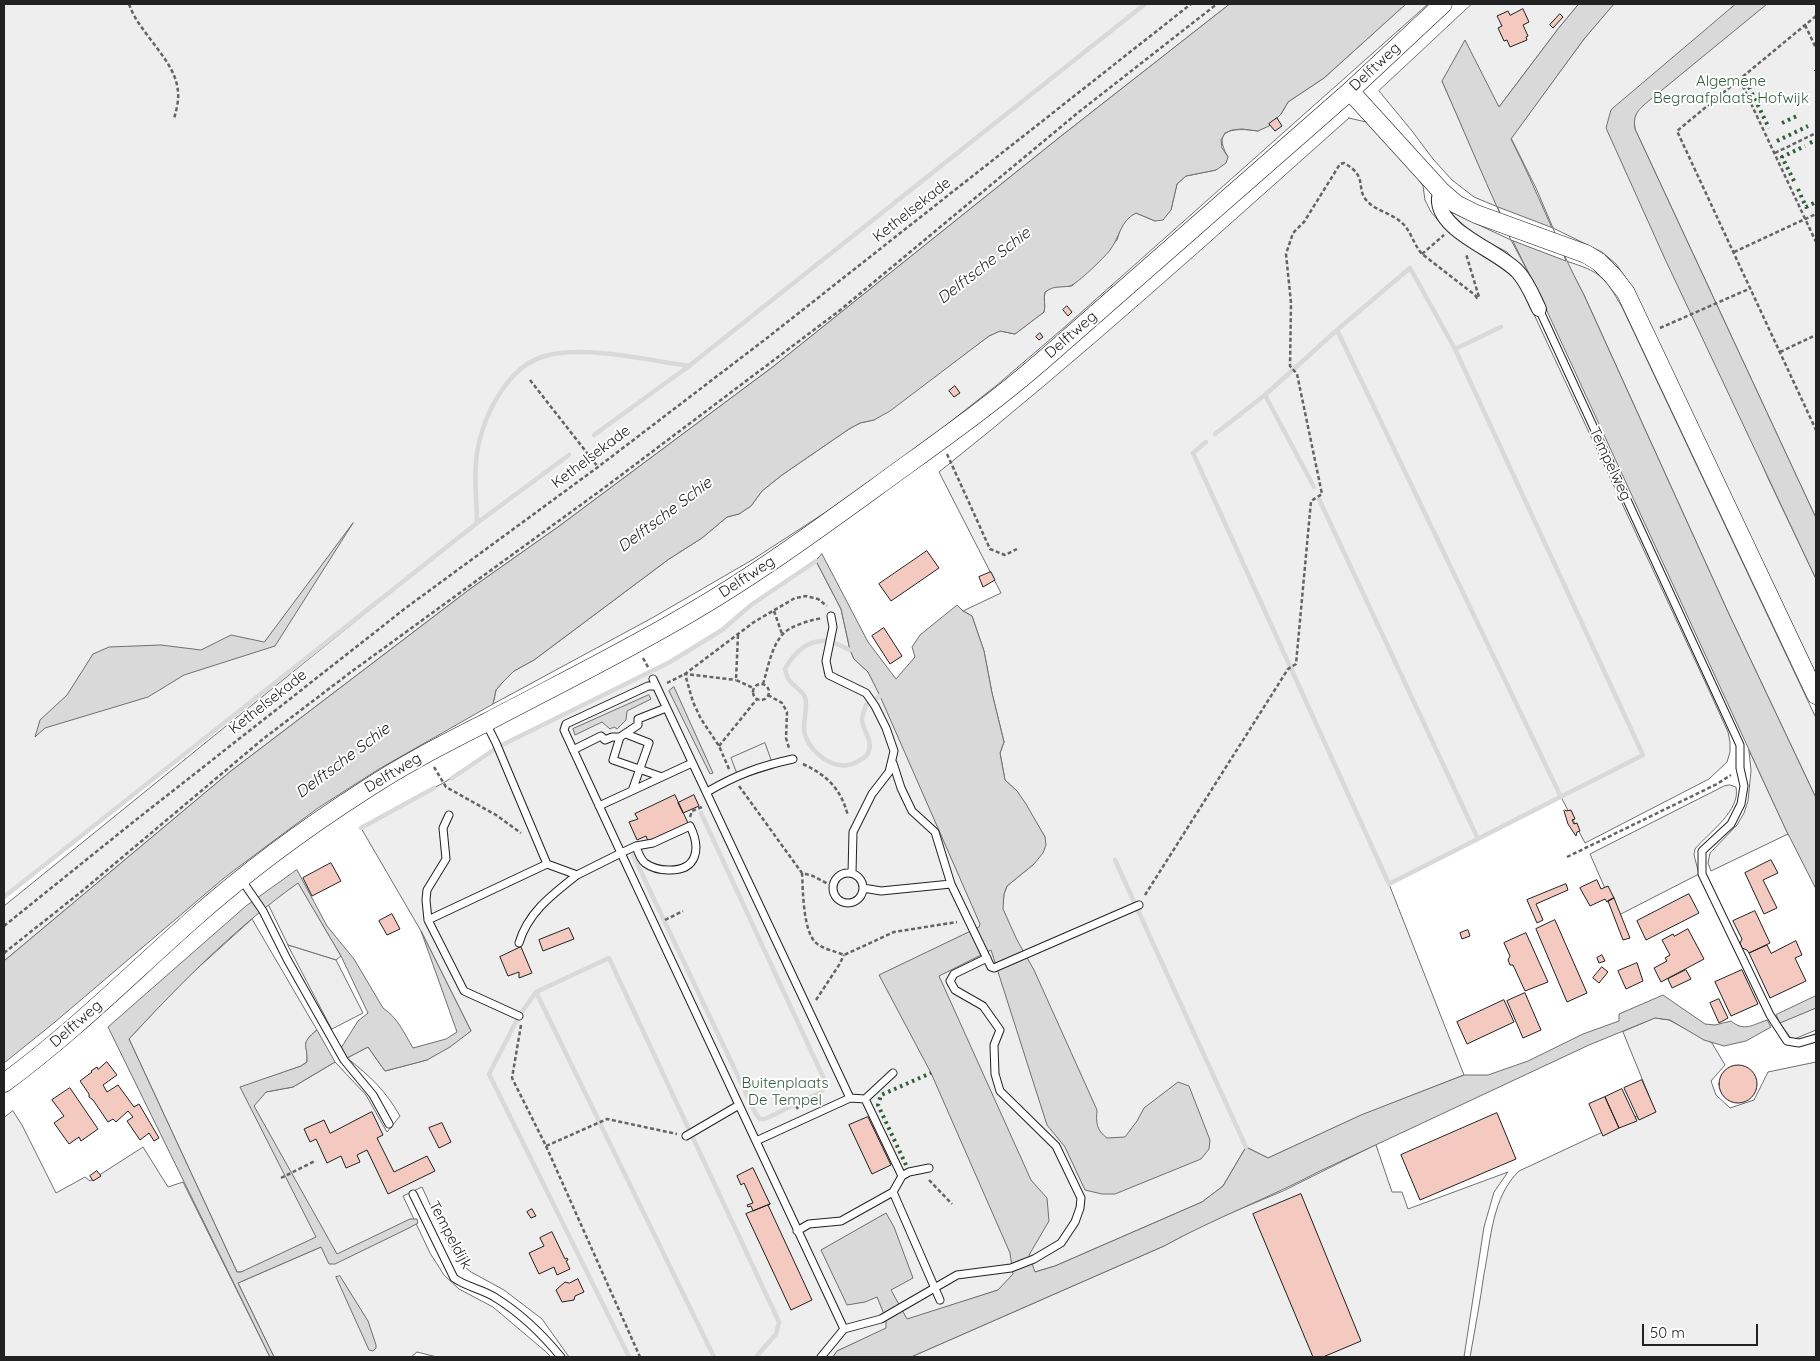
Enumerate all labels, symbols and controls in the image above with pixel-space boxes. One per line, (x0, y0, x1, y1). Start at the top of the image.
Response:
street label: Delftweg (1346, 39, 1404, 95)
park label: Algemene Begraafplaats Hofwijk (1653, 72, 1809, 107)
street label: Kethelsekade (869, 174, 955, 246)
water label: Delftsche Schie (934, 224, 1034, 308)
street label: Delftweg (1041, 308, 1101, 362)
street label: Kethelsekade (548, 422, 634, 492)
street label: Tempelweg (1585, 424, 1635, 504)
water label: Delftsche Schie (614, 473, 716, 557)
street label: Delftweg (716, 552, 778, 602)
street label: Kethelsekade (225, 666, 311, 738)
water label: Delftsche Schie (292, 719, 394, 803)
street label: Delftweg (361, 749, 425, 797)
street label: Delftweg (46, 997, 106, 1051)
park label: Buitenplaats De Tempel (742, 1074, 828, 1109)
street label: Tempeldijk (425, 1198, 475, 1272)
scale bar (1645, 1314, 1761, 1346)
text: 50 m (1650, 1323, 1685, 1342)

